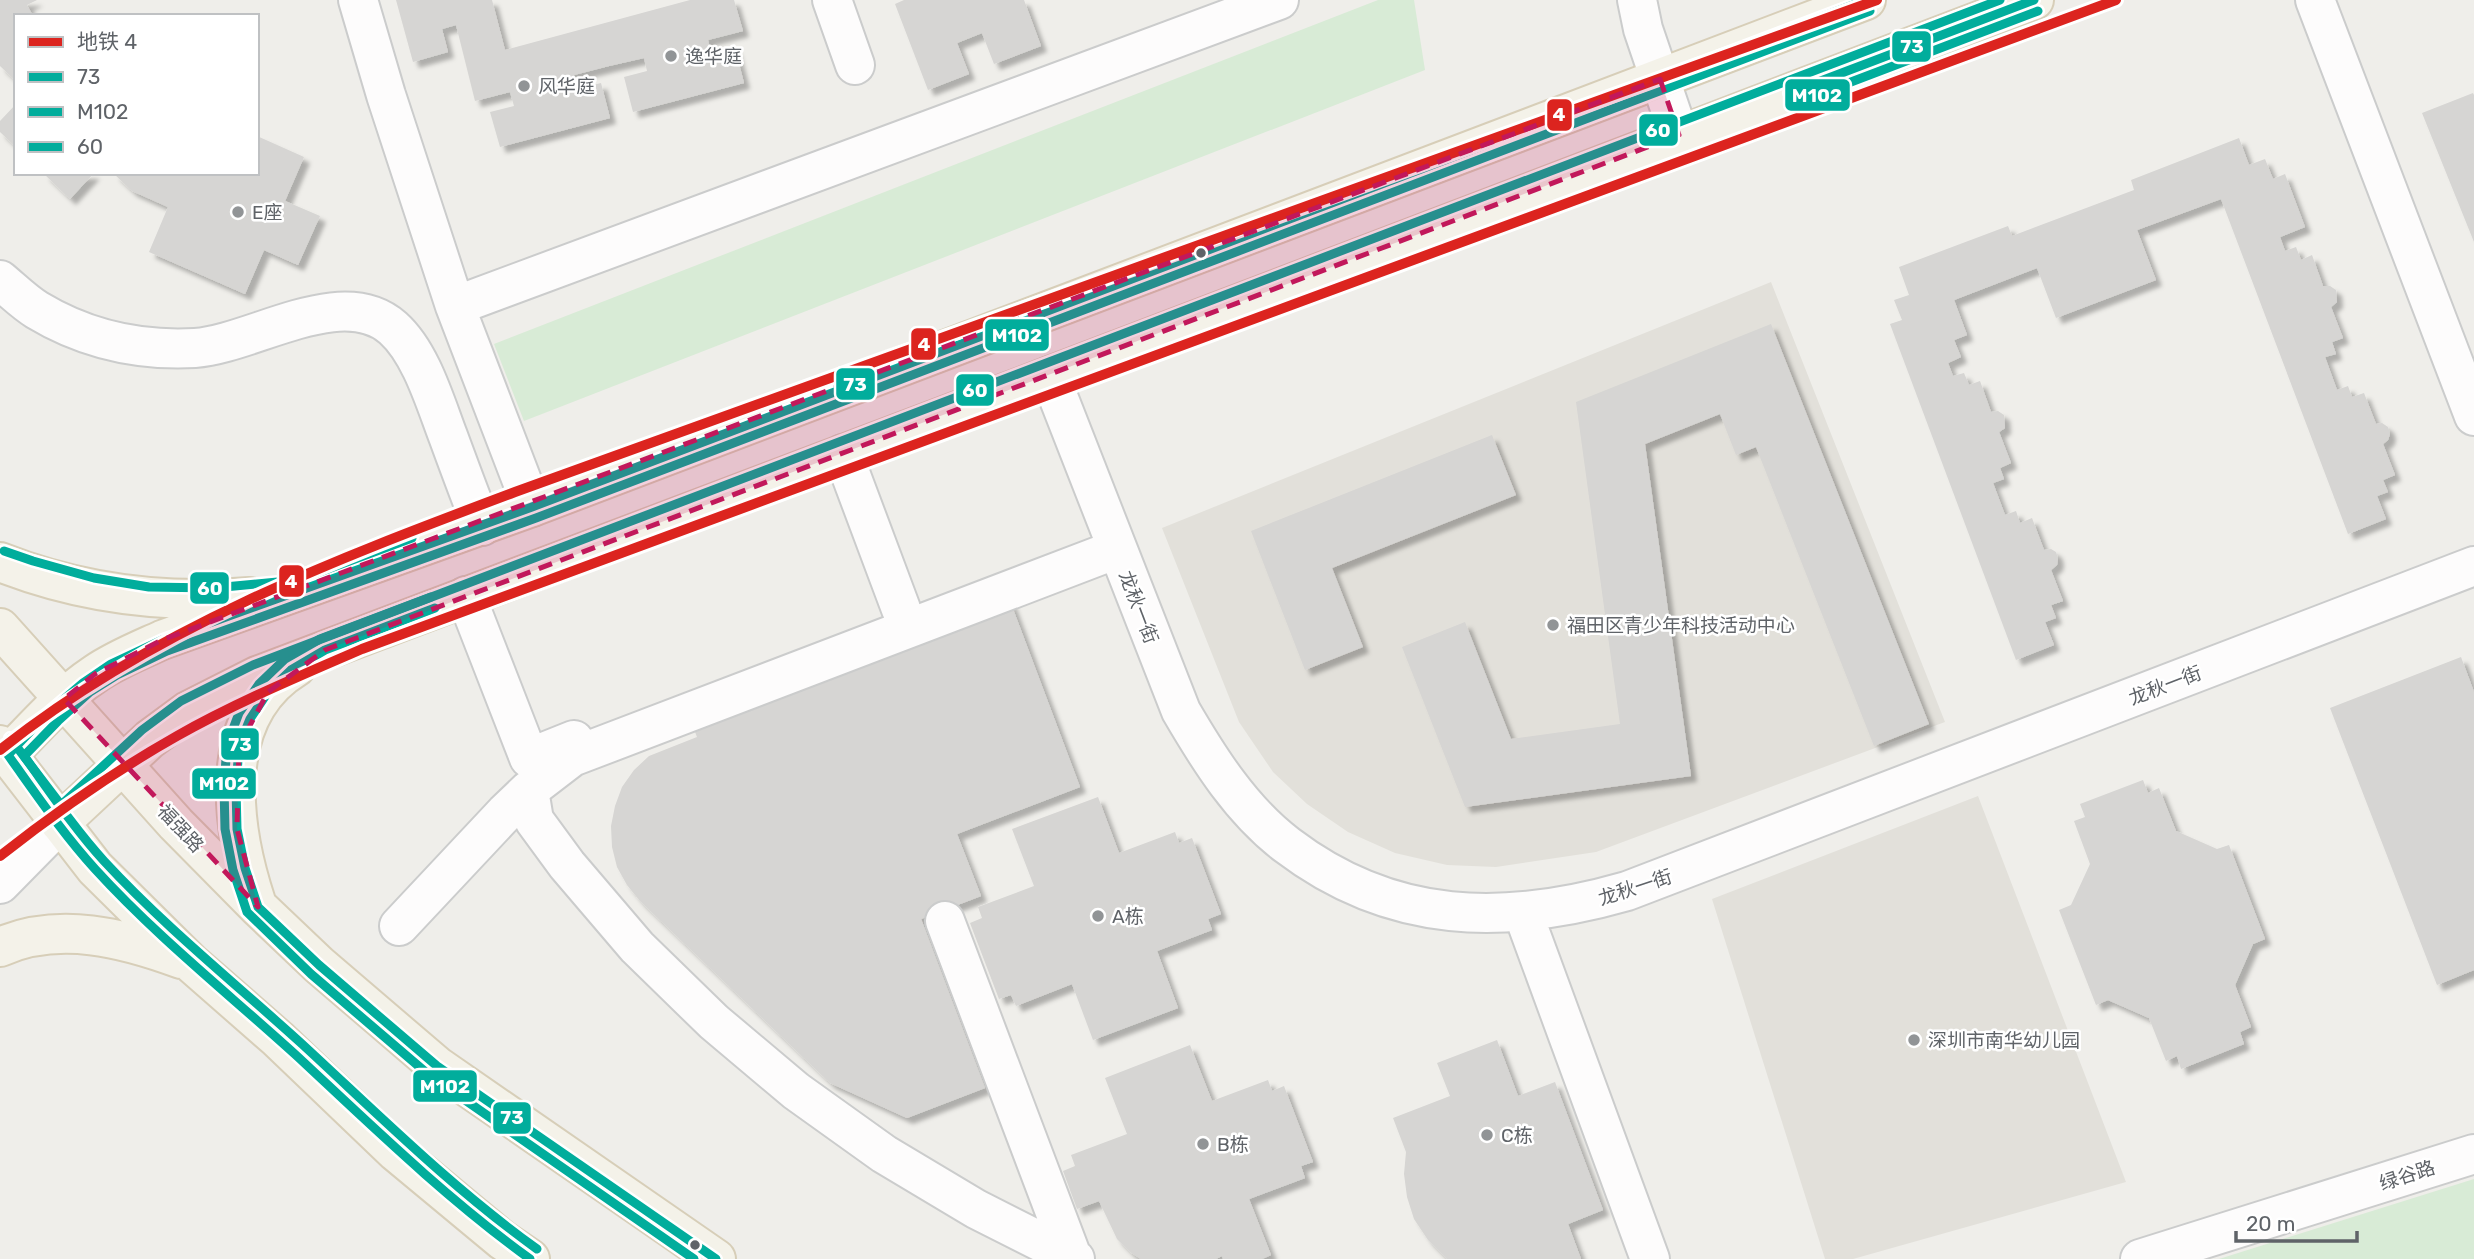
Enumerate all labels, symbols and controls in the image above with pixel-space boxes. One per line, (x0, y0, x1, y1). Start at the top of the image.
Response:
legend (14, 14, 259, 175)
text: 地铁 4 (77, 29, 137, 54)
line badge: 73 (1891, 30, 1932, 63)
text: 73 (1900, 35, 1924, 58)
place label: 逸华庭 (685, 45, 742, 68)
marker: 逸华庭 (663, 48, 679, 64)
text: 73 (77, 64, 100, 89)
place label: 风华庭 (538, 75, 595, 98)
marker: 风华庭 (516, 78, 532, 94)
line badge: M102 (1784, 78, 1851, 112)
text: M102 (1792, 84, 1842, 107)
line badge: 4 (1546, 98, 1573, 132)
text: M102 (77, 99, 128, 124)
text: 4 (1553, 103, 1566, 126)
line badge: 60 (1638, 113, 1679, 147)
text: 60 (1645, 119, 1671, 142)
text: 60 (77, 134, 103, 159)
place label: E座 (252, 201, 283, 224)
marker: E座 (230, 204, 246, 220)
unlabelled marker (1194, 246, 1208, 260)
line badge: M102 (984, 318, 1050, 352)
text: M102 (992, 324, 1042, 347)
line badge: 4 (910, 327, 937, 361)
text: 4 (918, 333, 931, 356)
line badge: 73 (835, 367, 876, 401)
text: 73 (843, 373, 867, 396)
line badge: 60 (955, 373, 995, 407)
text: 60 (962, 379, 988, 402)
line badge: 4 (278, 564, 305, 598)
street label: 龙秋一街 (1114, 568, 1163, 647)
text: 4 (285, 570, 298, 593)
line badge: 60 (189, 571, 230, 605)
text: 60 (197, 577, 223, 600)
place label: 福田区青少年科技活动中心 (1567, 614, 1795, 637)
marker: 福田区青少年科技活动中心 (1545, 617, 1561, 633)
street label: 龙秋一街 (2126, 661, 2205, 710)
line badge: 73 (220, 727, 260, 761)
text: 73 (228, 733, 252, 756)
line badge: M102 (191, 767, 257, 800)
text: M102 (199, 772, 249, 795)
street label: 福强路 (153, 800, 208, 857)
street label: 龙秋一街 (1595, 865, 1675, 910)
place label: A栋 (1112, 905, 1144, 928)
marker: A栋 (1090, 908, 1106, 924)
place label: 深圳市南华幼儿园 (1928, 1029, 2080, 1052)
marker: 深圳市南华幼儿园 (1906, 1032, 1922, 1048)
line badge: M102 (412, 1069, 478, 1103)
text: M102 (420, 1075, 470, 1098)
line badge: 73 (492, 1101, 532, 1135)
text: 73 (500, 1106, 524, 1129)
place label: C栋 (1501, 1124, 1533, 1147)
marker: C栋 (1479, 1127, 1495, 1143)
place label: B栋 (1217, 1133, 1249, 1156)
marker: B栋 (1195, 1136, 1211, 1152)
street label: 绿谷路 (2376, 1156, 2438, 1195)
scale bar (2236, 1200, 2357, 1244)
text: 20 m (2246, 1211, 2295, 1236)
unlabelled marker (688, 1238, 702, 1252)

